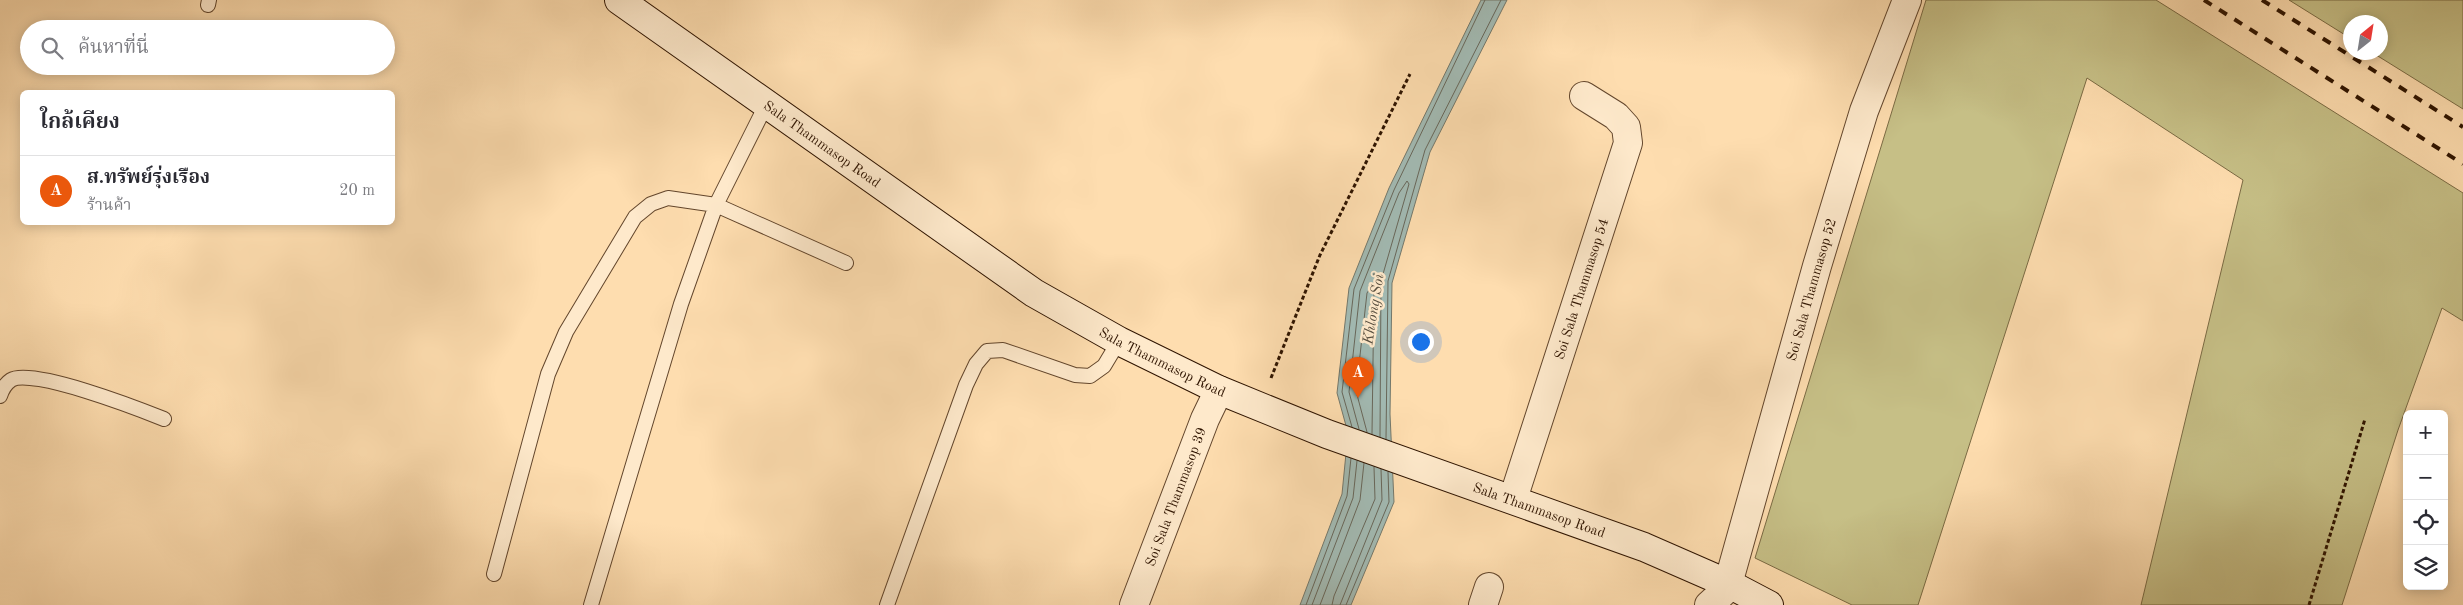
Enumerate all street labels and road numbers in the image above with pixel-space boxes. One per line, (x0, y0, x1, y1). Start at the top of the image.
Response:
street label: Sala Thammasop Road (761, 99, 883, 190)
street label: Soi Sala Thammasop 54 (1553, 217, 1611, 361)
street label: Soi Sala Thammasop 52 (1785, 217, 1839, 363)
street label: Sala Thammasop Road (1097, 325, 1227, 400)
street label: Soi Sala Thammasop 39 (1143, 425, 1209, 569)
street label: Sala Thammasop Road (1471, 481, 1607, 541)

